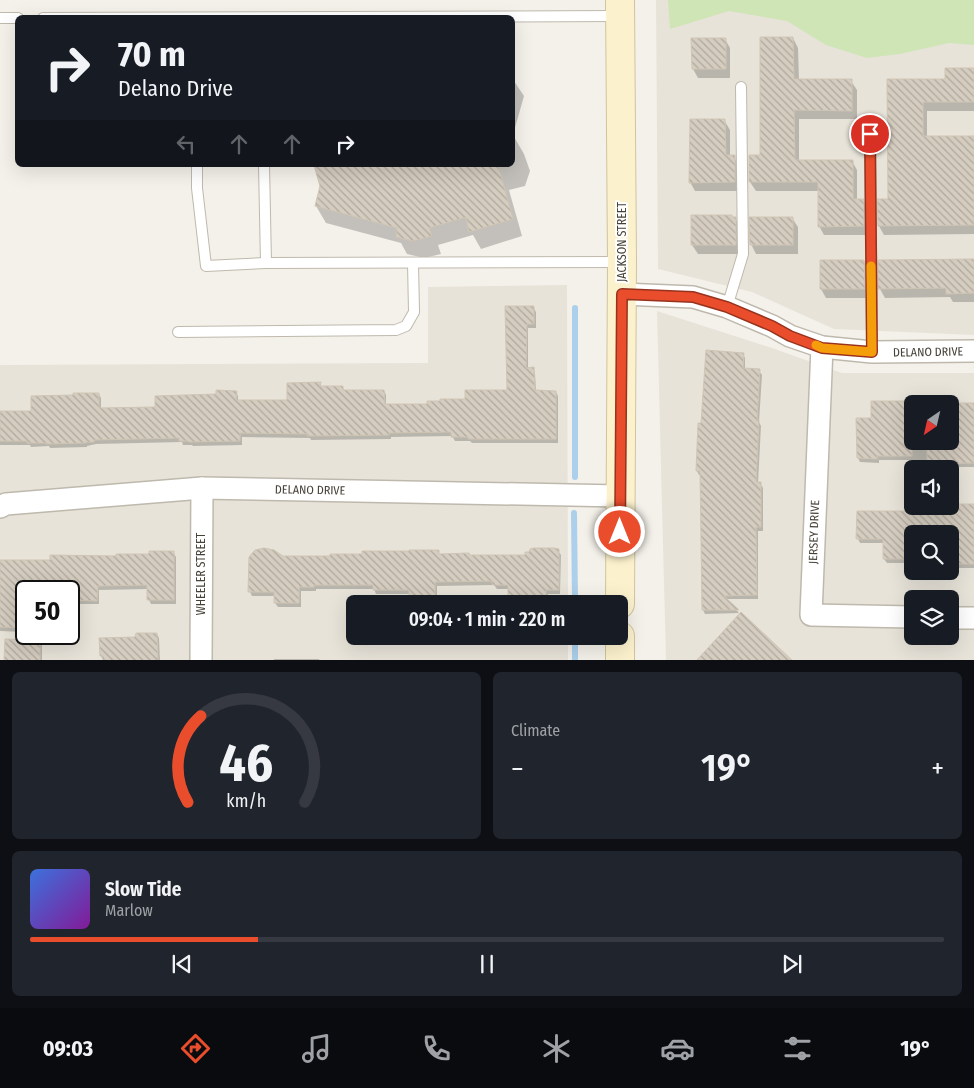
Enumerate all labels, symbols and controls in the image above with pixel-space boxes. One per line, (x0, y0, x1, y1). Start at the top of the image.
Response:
text: 70 m (118, 33, 186, 75)
icon: right (35, 35, 100, 100)
text: Delano Drive (118, 75, 233, 102)
pin (849, 113, 891, 155)
icon: arrive (856, 120, 884, 148)
icon: left (172, 130, 200, 158)
icon: ahead (225, 130, 253, 158)
icon: ahead (278, 130, 306, 158)
icon: right (331, 130, 359, 158)
street label: JACKSON STREET (615, 202, 629, 282)
street label: DELANO DRIVE (893, 344, 964, 360)
north arrow (904, 395, 959, 450)
map controls (904, 395, 959, 645)
button: sound (904, 460, 959, 515)
street label: DELANO DRIVE (275, 482, 346, 498)
street label: JERSEY DRIVE (806, 499, 822, 564)
position arrow (593, 505, 645, 557)
button: search (904, 525, 959, 580)
street label: WHEELER STREET (194, 532, 208, 615)
speed limit sign: 50 (15, 580, 80, 645)
button: layers (904, 590, 959, 645)
text: 09:04 · 1 min · 220 m (409, 608, 565, 631)
text: Climate (511, 721, 560, 740)
text: 46 (220, 732, 273, 795)
text: 19° (701, 745, 754, 791)
text: − (511, 752, 524, 785)
text: + (931, 752, 944, 785)
text: km/h (227, 790, 266, 812)
text: Slow Tide (105, 878, 181, 901)
text: Marlow (105, 901, 153, 920)
icon: previous (168, 950, 196, 978)
icon: pause (473, 950, 501, 978)
icon: next (778, 950, 806, 978)
icon: directions (178, 1031, 213, 1066)
icon: music (299, 1031, 334, 1066)
icon: phone (419, 1031, 454, 1066)
icon: climate (539, 1031, 574, 1066)
icon: car (660, 1031, 695, 1066)
icon: filters (780, 1031, 815, 1066)
text: 09:03 (43, 1035, 93, 1062)
text: 19° (900, 1035, 931, 1062)

